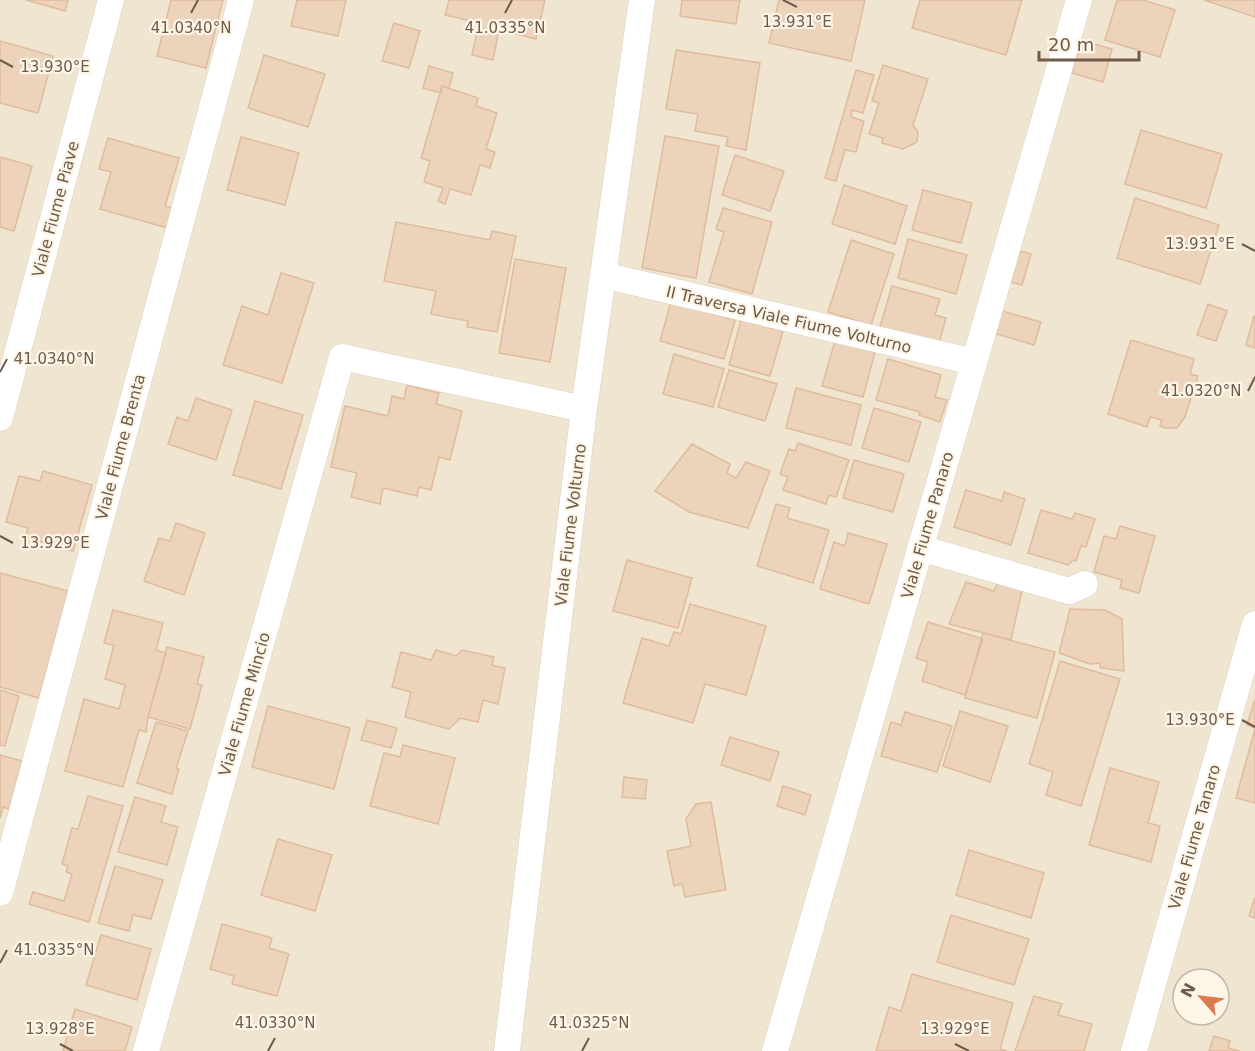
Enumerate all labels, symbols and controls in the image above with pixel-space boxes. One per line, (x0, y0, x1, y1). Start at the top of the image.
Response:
text: 13.931°E (762, 13, 832, 31)
text: 41.0340°N (151, 19, 231, 37)
text: 41.0335°N (465, 19, 545, 37)
scale bar (1039, 24, 1140, 62)
text: 20 m (1048, 34, 1094, 55)
text: 13.930°E (20, 58, 90, 76)
street label: Viale Fiume Piave (28, 139, 83, 279)
text: 13.931°E (1165, 235, 1235, 253)
street label: II Traversa Viale Fiume Volturno (664, 282, 913, 357)
text: 41.0340°N (14, 350, 94, 368)
street label: Viale Fiume Brenta (92, 372, 149, 522)
text: 41.0320°N (1161, 382, 1241, 400)
street label: Viale Fiume Volturno (551, 443, 590, 608)
street label: Viale Fiume Panaro (897, 449, 958, 601)
text: 13.929°E (20, 534, 90, 552)
street label: Viale Fiume Mincio (215, 630, 274, 778)
text: 13.930°E (1165, 711, 1235, 729)
street label: Viale Fiume Tanaro (1165, 762, 1224, 912)
text: 41.0335°N (14, 941, 94, 959)
north arrow (1171, 967, 1231, 1027)
text: N (1177, 980, 1200, 1001)
text: 41.0330°N (235, 1014, 315, 1032)
text: 41.0325°N (549, 1014, 629, 1032)
text: 13.928°E (25, 1020, 95, 1038)
text: 13.929°E (920, 1020, 990, 1038)

